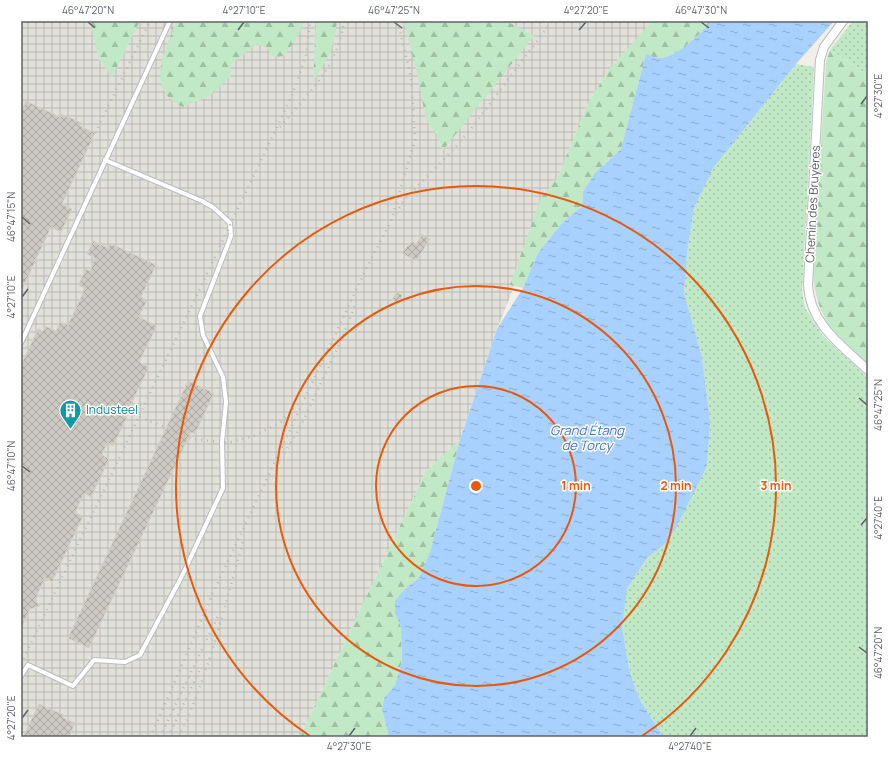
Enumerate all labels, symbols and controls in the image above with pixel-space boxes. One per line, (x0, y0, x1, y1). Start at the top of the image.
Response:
text: 46°47'20"N (62, 3, 114, 17)
text: 4°27'10"E (223, 3, 266, 17)
text: 46°47'25"N (368, 3, 420, 17)
text: 4°27'20"E (564, 3, 609, 17)
text: 46°47'30"N (675, 3, 727, 17)
text: 4°27'30"E (871, 73, 885, 118)
street label: Chemin des Bruyères (801, 145, 824, 263)
text: 46°47'15"N (4, 192, 18, 242)
text: 4°27'10"E (4, 275, 18, 318)
text: 46°47'25"N (871, 379, 885, 431)
building icon: Industeel (58, 397, 84, 430)
place label: Industeel (86, 401, 138, 418)
water label: Grand Étang de Torcy (550, 421, 625, 454)
text: 46°47'10"N (4, 441, 18, 491)
text: 1 min (561, 477, 591, 494)
text: 2 min (660, 477, 692, 494)
text: 3 min (760, 477, 792, 494)
centre of rings (469, 479, 483, 493)
text: 4°27'40"E (871, 496, 885, 540)
text: 46°47'20"N (871, 627, 885, 679)
text: 4°27'20"E (4, 695, 18, 740)
text: 4°27'30"E (327, 739, 372, 753)
text: 4°27'40"E (668, 739, 712, 753)

